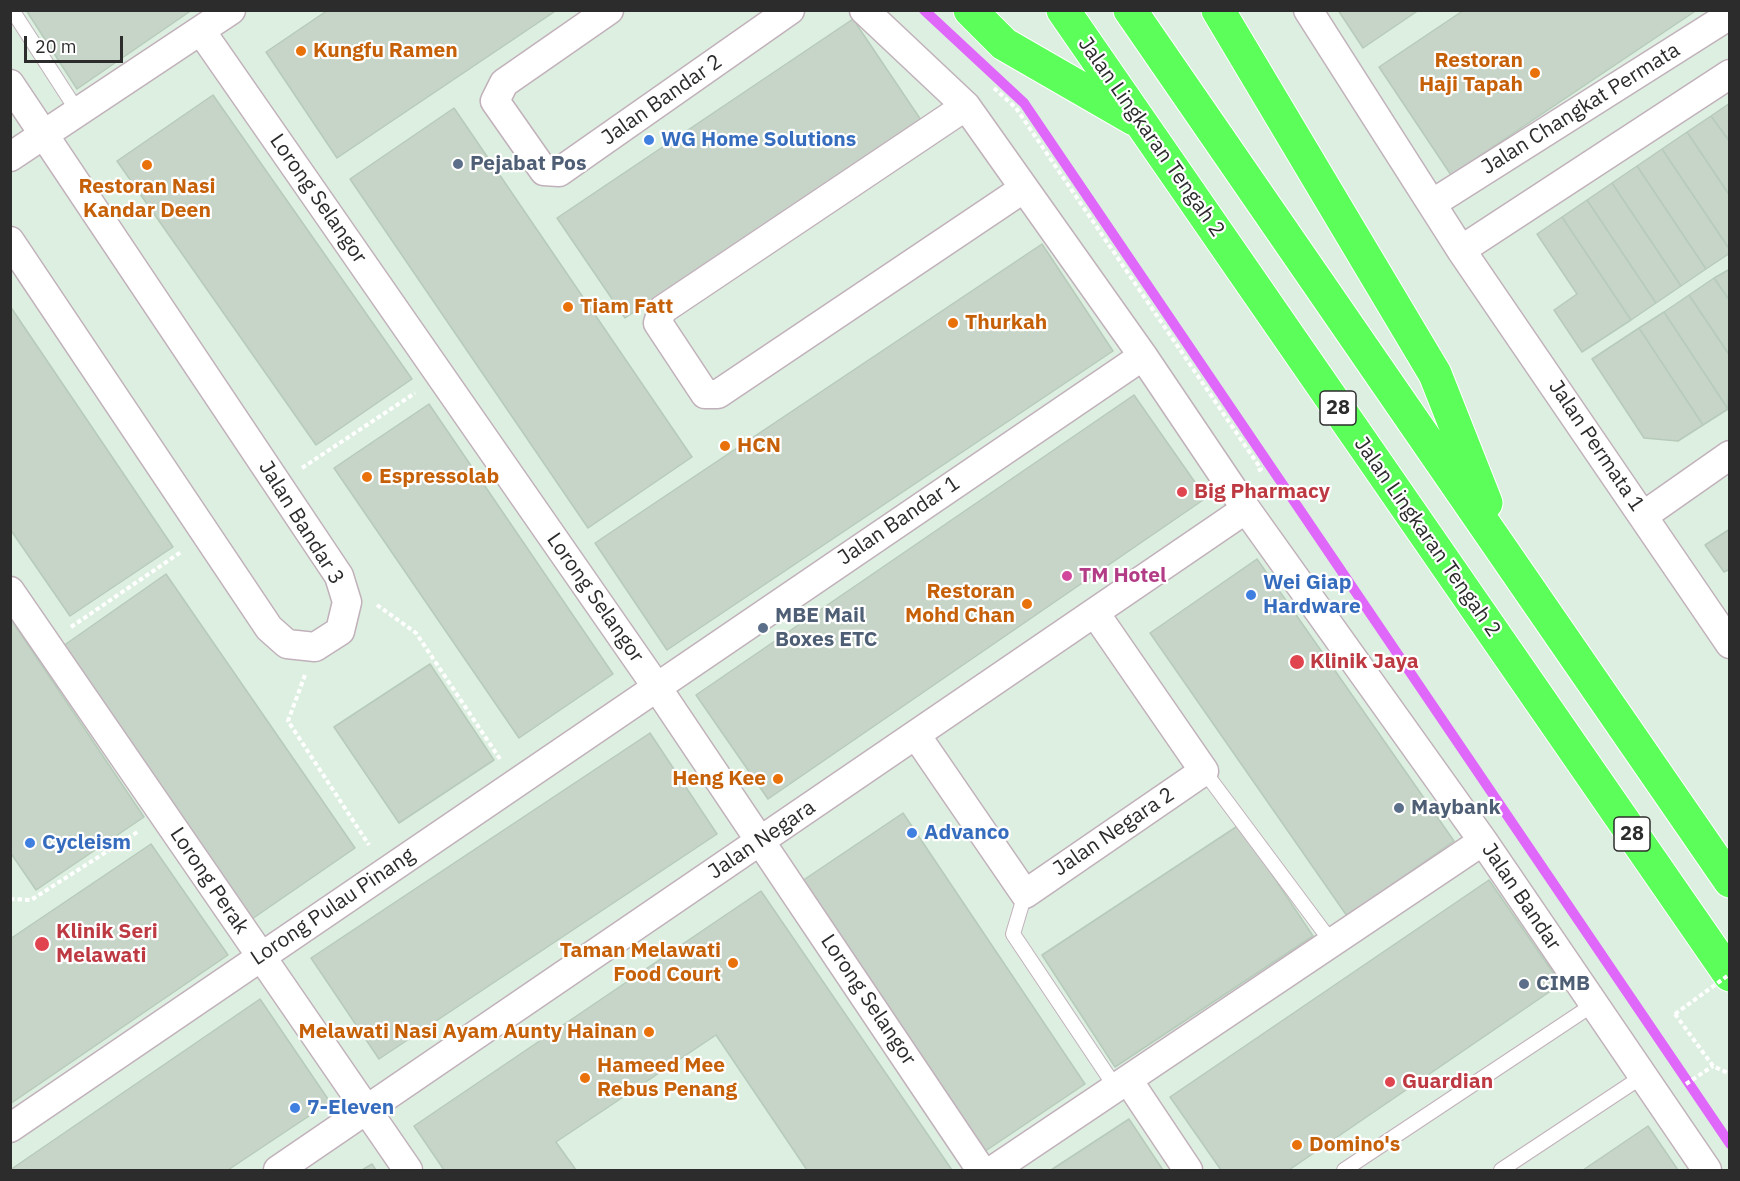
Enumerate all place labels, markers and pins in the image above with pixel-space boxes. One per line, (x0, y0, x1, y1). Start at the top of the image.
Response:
place label: Kungfu Ramen (313, 38, 458, 64)
marker: Kungfu Ramen (294, 44, 308, 58)
place label: Restoran Haji Tapah (1419, 48, 1523, 98)
marker: Restoran Haji Tapah (1528, 66, 1542, 80)
place label: WG Home Solutions (661, 127, 856, 153)
marker: WG Home Solutions (642, 133, 656, 147)
place label: Pejabat Pos (470, 151, 586, 177)
marker: Pejabat Pos (451, 157, 465, 171)
marker: Restoran Nasi Kandar Deen (140, 158, 154, 172)
place label: Restoran Nasi Kandar Deen (78, 174, 216, 224)
place label: Tiam Fatt (580, 294, 673, 320)
marker: Tiam Fatt (561, 300, 575, 314)
place label: Thurkah (965, 310, 1047, 336)
marker: Thurkah (946, 316, 960, 330)
place label: HCN (737, 433, 781, 459)
marker: HCN (718, 439, 732, 453)
place label: Espressolab (379, 464, 499, 490)
marker: Espressolab (360, 470, 374, 484)
place label: Big Pharmacy (1194, 479, 1330, 505)
marker: Big Pharmacy (1175, 485, 1189, 499)
place label: TM Hotel (1079, 563, 1166, 589)
marker: TM Hotel (1060, 569, 1074, 583)
place label: Wei Giap Hardware (1263, 570, 1361, 620)
place label: Restoran Mohd Chan (905, 579, 1015, 629)
marker: Wei Giap Hardware (1244, 588, 1258, 602)
marker: Restoran Mohd Chan (1020, 597, 1034, 611)
place label: MBE Mail Boxes ETC (775, 603, 877, 653)
marker: MBE Mail Boxes ETC (756, 621, 770, 635)
place label: Klinik Jaya (1310, 649, 1419, 675)
marker: Klinik Jaya (1288, 653, 1306, 671)
place label: Heng Kee (672, 766, 766, 792)
marker: Heng Kee (771, 772, 785, 786)
place label: Maybank (1411, 795, 1501, 821)
marker: Maybank (1392, 801, 1406, 815)
place label: Advanco (924, 820, 1009, 846)
marker: Advanco (905, 826, 919, 840)
place label: Cycleism (42, 830, 131, 856)
marker: Cycleism (23, 836, 37, 850)
place label: Klinik Seri Melawati (56, 919, 158, 969)
marker: Klinik Seri Melawati (33, 935, 51, 953)
place label: Taman Melawati Food Court (560, 938, 721, 988)
marker: Taman Melawati Food Court (726, 956, 740, 970)
place label: CIMB (1536, 971, 1590, 997)
marker: CIMB (1517, 977, 1531, 991)
place label: Melawati Nasi Ayam Aunty Hainan (298, 1019, 637, 1045)
marker: Melawati Nasi Ayam Aunty Hainan (642, 1025, 656, 1039)
place label: Hameed Mee Rebus Penang (597, 1053, 737, 1103)
place label: Guardian (1402, 1069, 1493, 1095)
marker: Hameed Mee Rebus Penang (578, 1071, 592, 1085)
marker: Guardian (1383, 1075, 1397, 1089)
place label: 7-Eleven (307, 1095, 394, 1121)
marker: 7-Eleven (288, 1101, 302, 1115)
place label: Domino's (1309, 1132, 1400, 1158)
marker: Domino's (1290, 1138, 1304, 1152)

